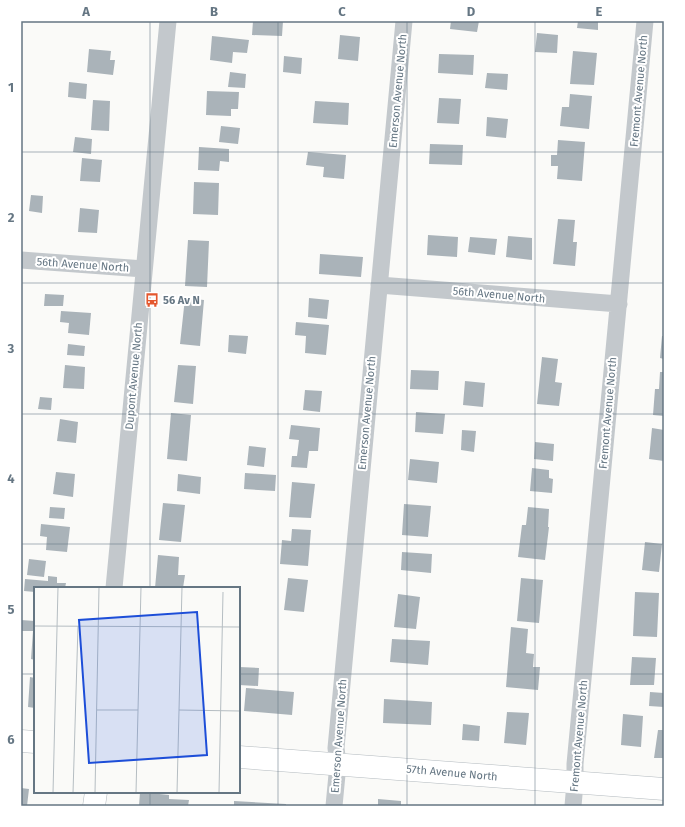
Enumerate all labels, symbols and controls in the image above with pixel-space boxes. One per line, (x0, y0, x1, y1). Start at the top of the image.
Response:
text: A (81, 4, 90, 19)
text: B (210, 4, 218, 19)
text: C (338, 4, 346, 19)
text: D (467, 4, 476, 19)
text: E (596, 4, 603, 19)
street label: Emerson Avenue North (387, 34, 409, 148)
street label: Fremont Avenue North (628, 35, 650, 147)
text: 1 (8, 80, 14, 95)
text: 2 (8, 210, 15, 225)
street label: 56th Avenue North (36, 255, 130, 275)
street label: 56th Avenue North (452, 284, 546, 306)
bus stop icon: 56 Av N (144, 292, 160, 308)
place label: 56 Av N (163, 294, 200, 307)
street label: Dupont Avenue North (123, 322, 145, 430)
text: 3 (7, 341, 15, 356)
street label: Emerson Avenue North (356, 356, 378, 470)
street label: Fremont Avenue North (597, 357, 619, 469)
text: 4 (7, 471, 15, 486)
inset map (34, 587, 240, 793)
text: 5 (8, 602, 15, 617)
street label: Emerson Avenue North (329, 679, 349, 793)
street label: Fremont Avenue North (568, 680, 590, 792)
text: 6 (7, 732, 15, 747)
street label: 57th Avenue North (406, 763, 498, 783)

